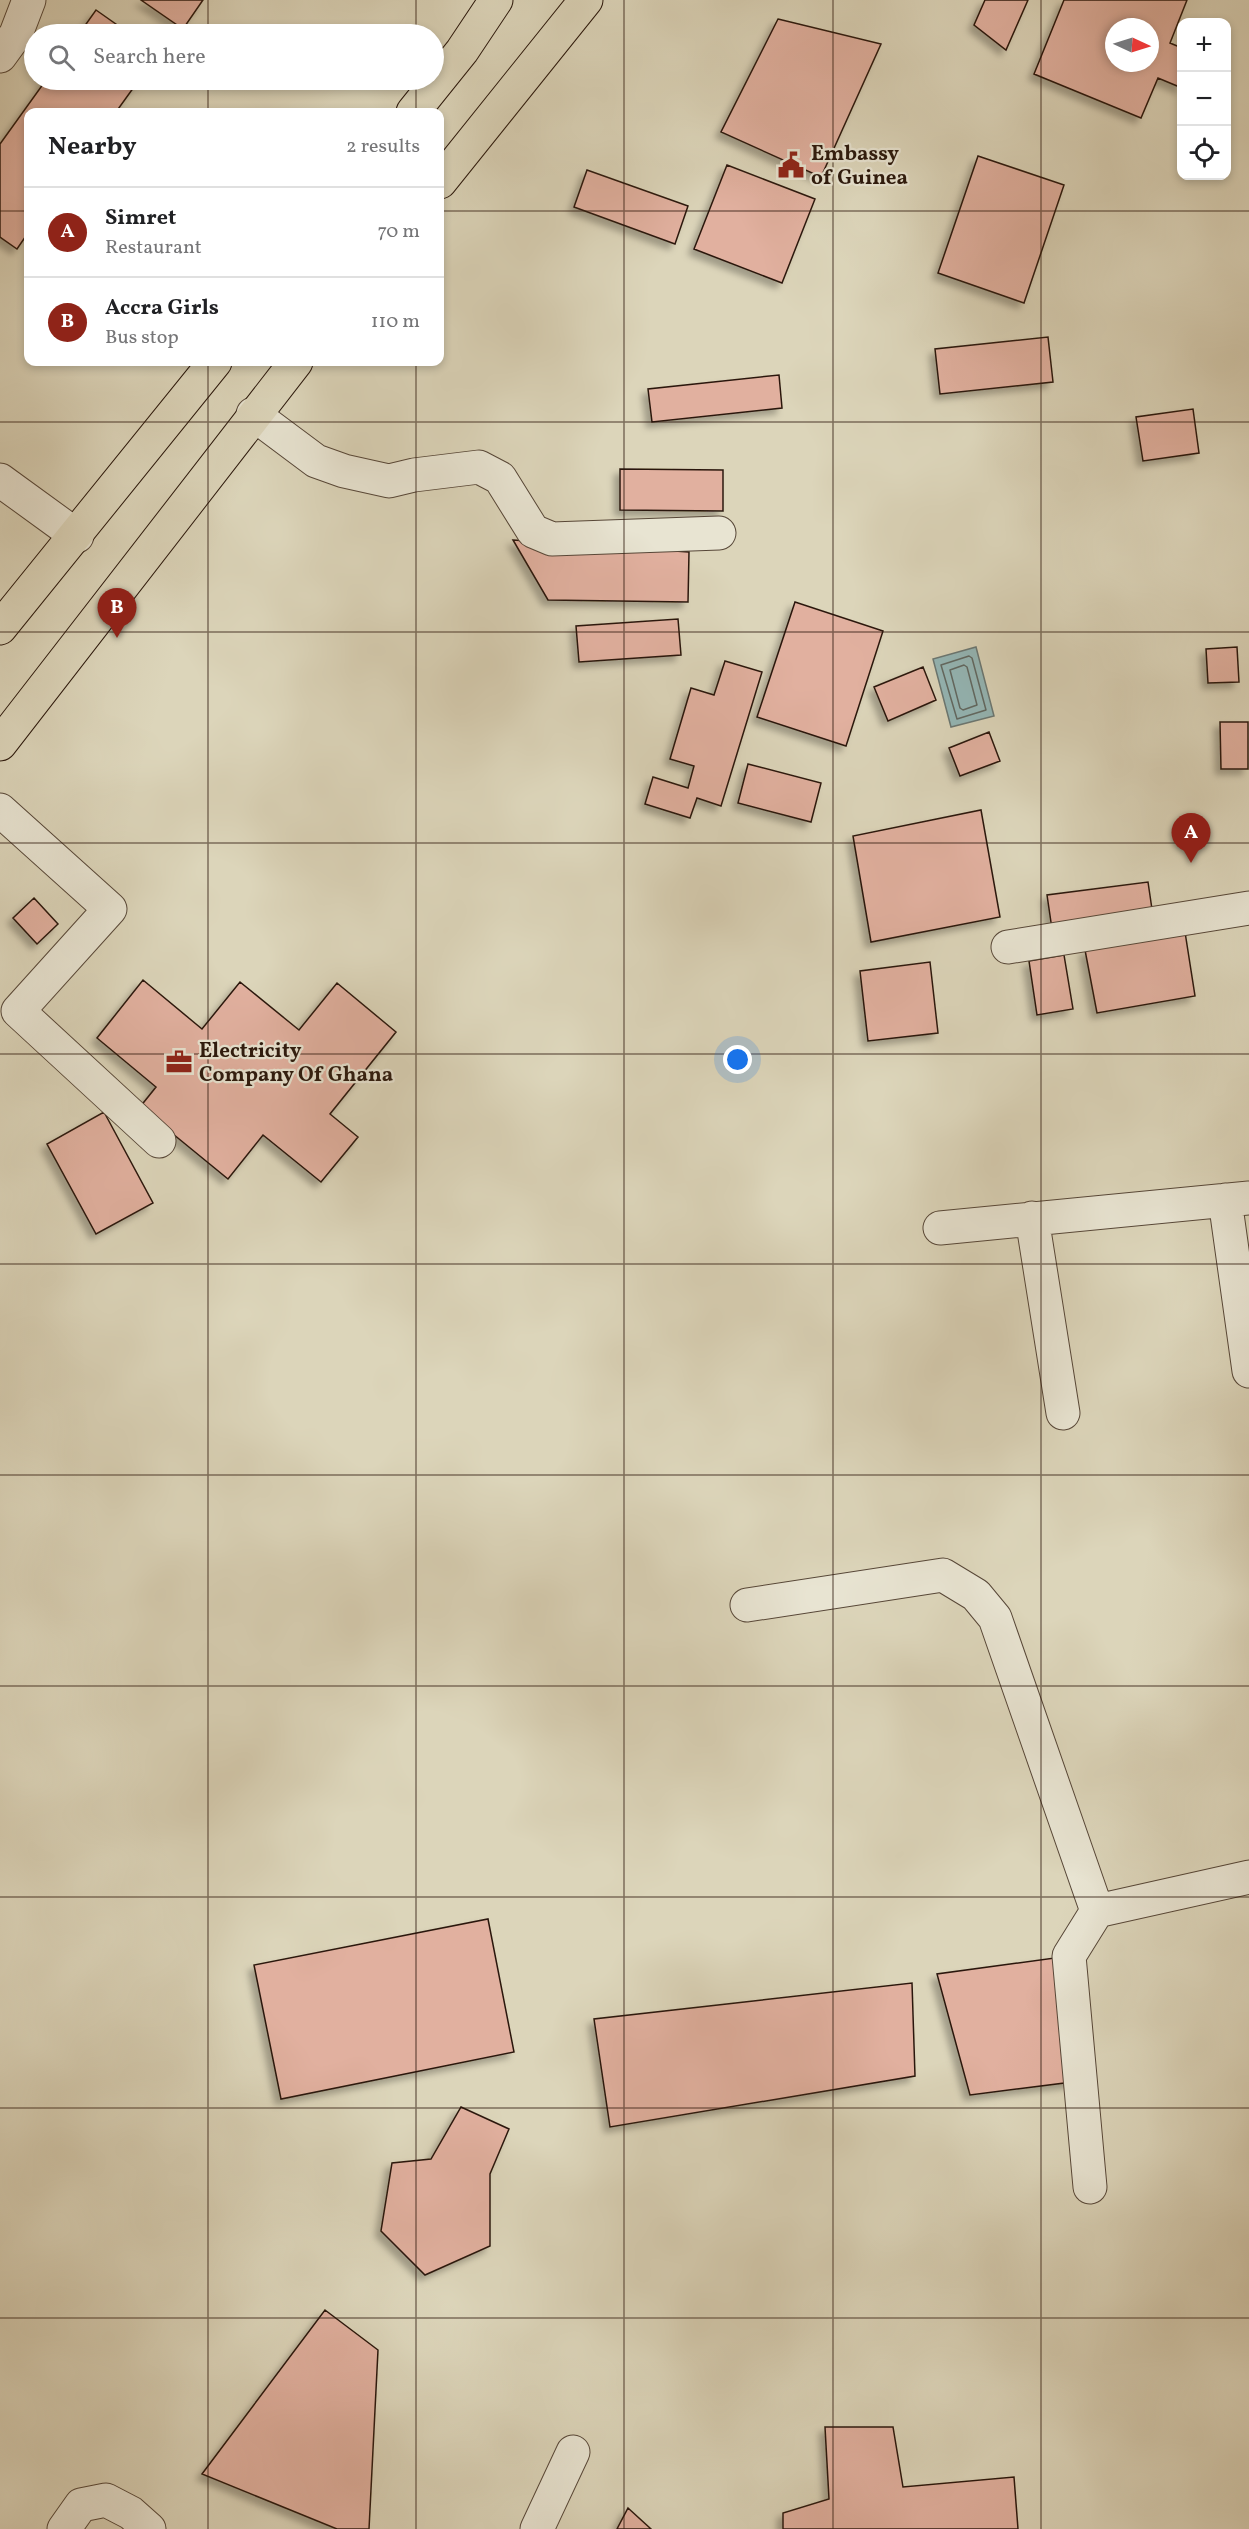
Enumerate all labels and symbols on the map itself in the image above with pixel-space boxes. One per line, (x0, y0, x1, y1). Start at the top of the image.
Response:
north arrow (1105, 18, 1159, 72)
place label: Embassy of Guinea (811, 140, 908, 193)
public building icon: Embassy of Guinea (776, 150, 806, 180)
pin: B (98, 588, 136, 638)
pin: A (1172, 814, 1210, 863)
place label: Electricity Company Of Ghana (199, 1037, 393, 1090)
your location (723, 1045, 752, 1074)
office icon: Electricity Company Of Ghana (164, 1047, 194, 1077)

